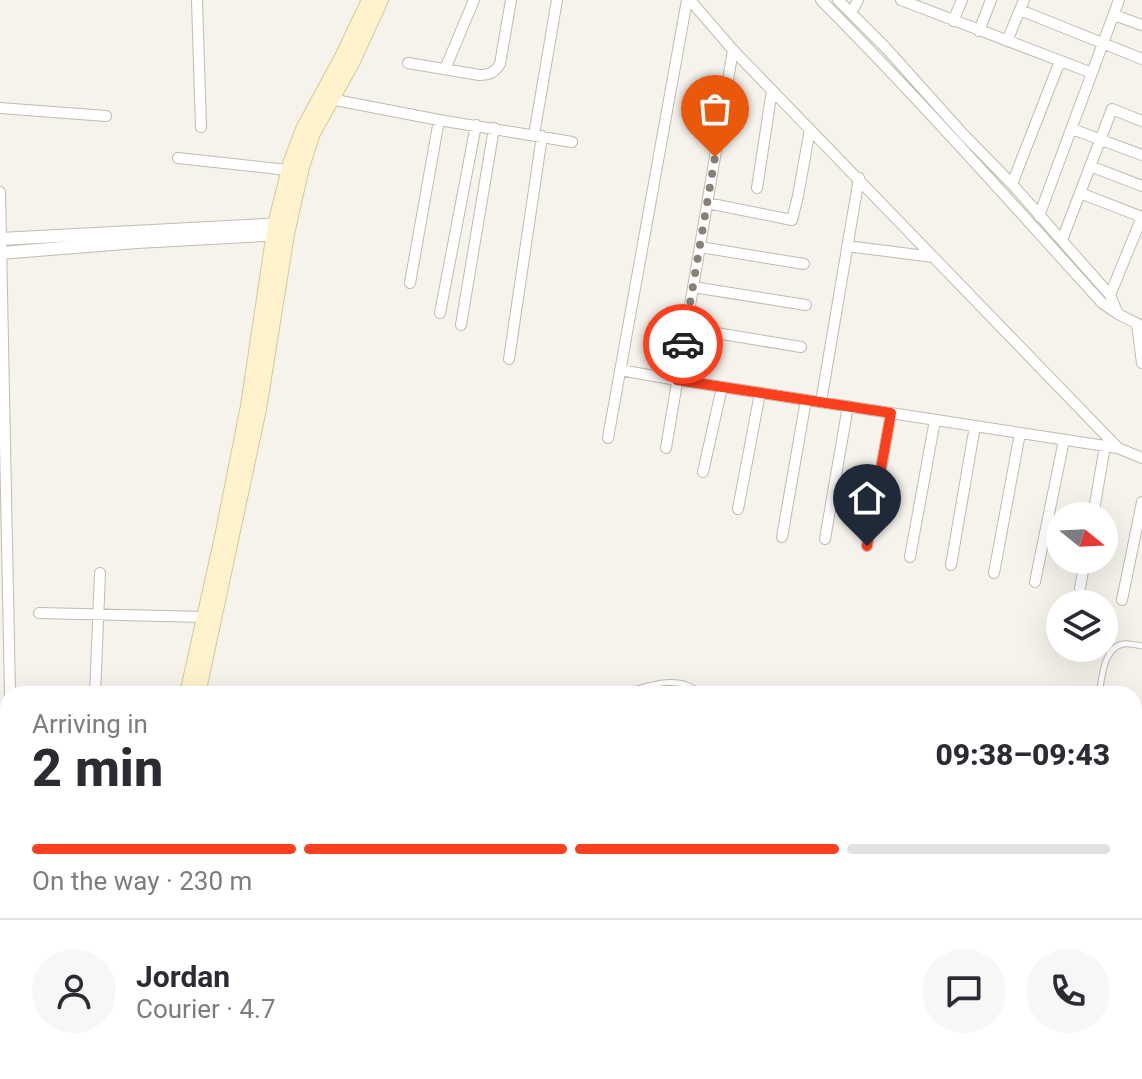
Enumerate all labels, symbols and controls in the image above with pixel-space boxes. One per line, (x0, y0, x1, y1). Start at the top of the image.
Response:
pin (681, 75, 749, 157)
icon: bag (693, 87, 737, 131)
courier (643, 304, 723, 384)
icon: car (661, 322, 705, 366)
pin (833, 464, 901, 546)
icon: home (845, 476, 889, 520)
north arrow (1046, 502, 1118, 574)
map controls (1046, 502, 1118, 662)
button: layers (1046, 590, 1118, 662)
text: Arriving in (32, 709, 148, 739)
text: 09:38–09:43 (935, 737, 1110, 772)
text: 2 min (32, 738, 163, 799)
text: On the way · 230 m (32, 866, 252, 896)
button: person (32, 949, 116, 1033)
button: chat (922, 949, 1006, 1033)
button: phone (1026, 949, 1110, 1033)
text: Jordan (136, 959, 230, 994)
text: Courier · 4.7 (136, 994, 276, 1024)

